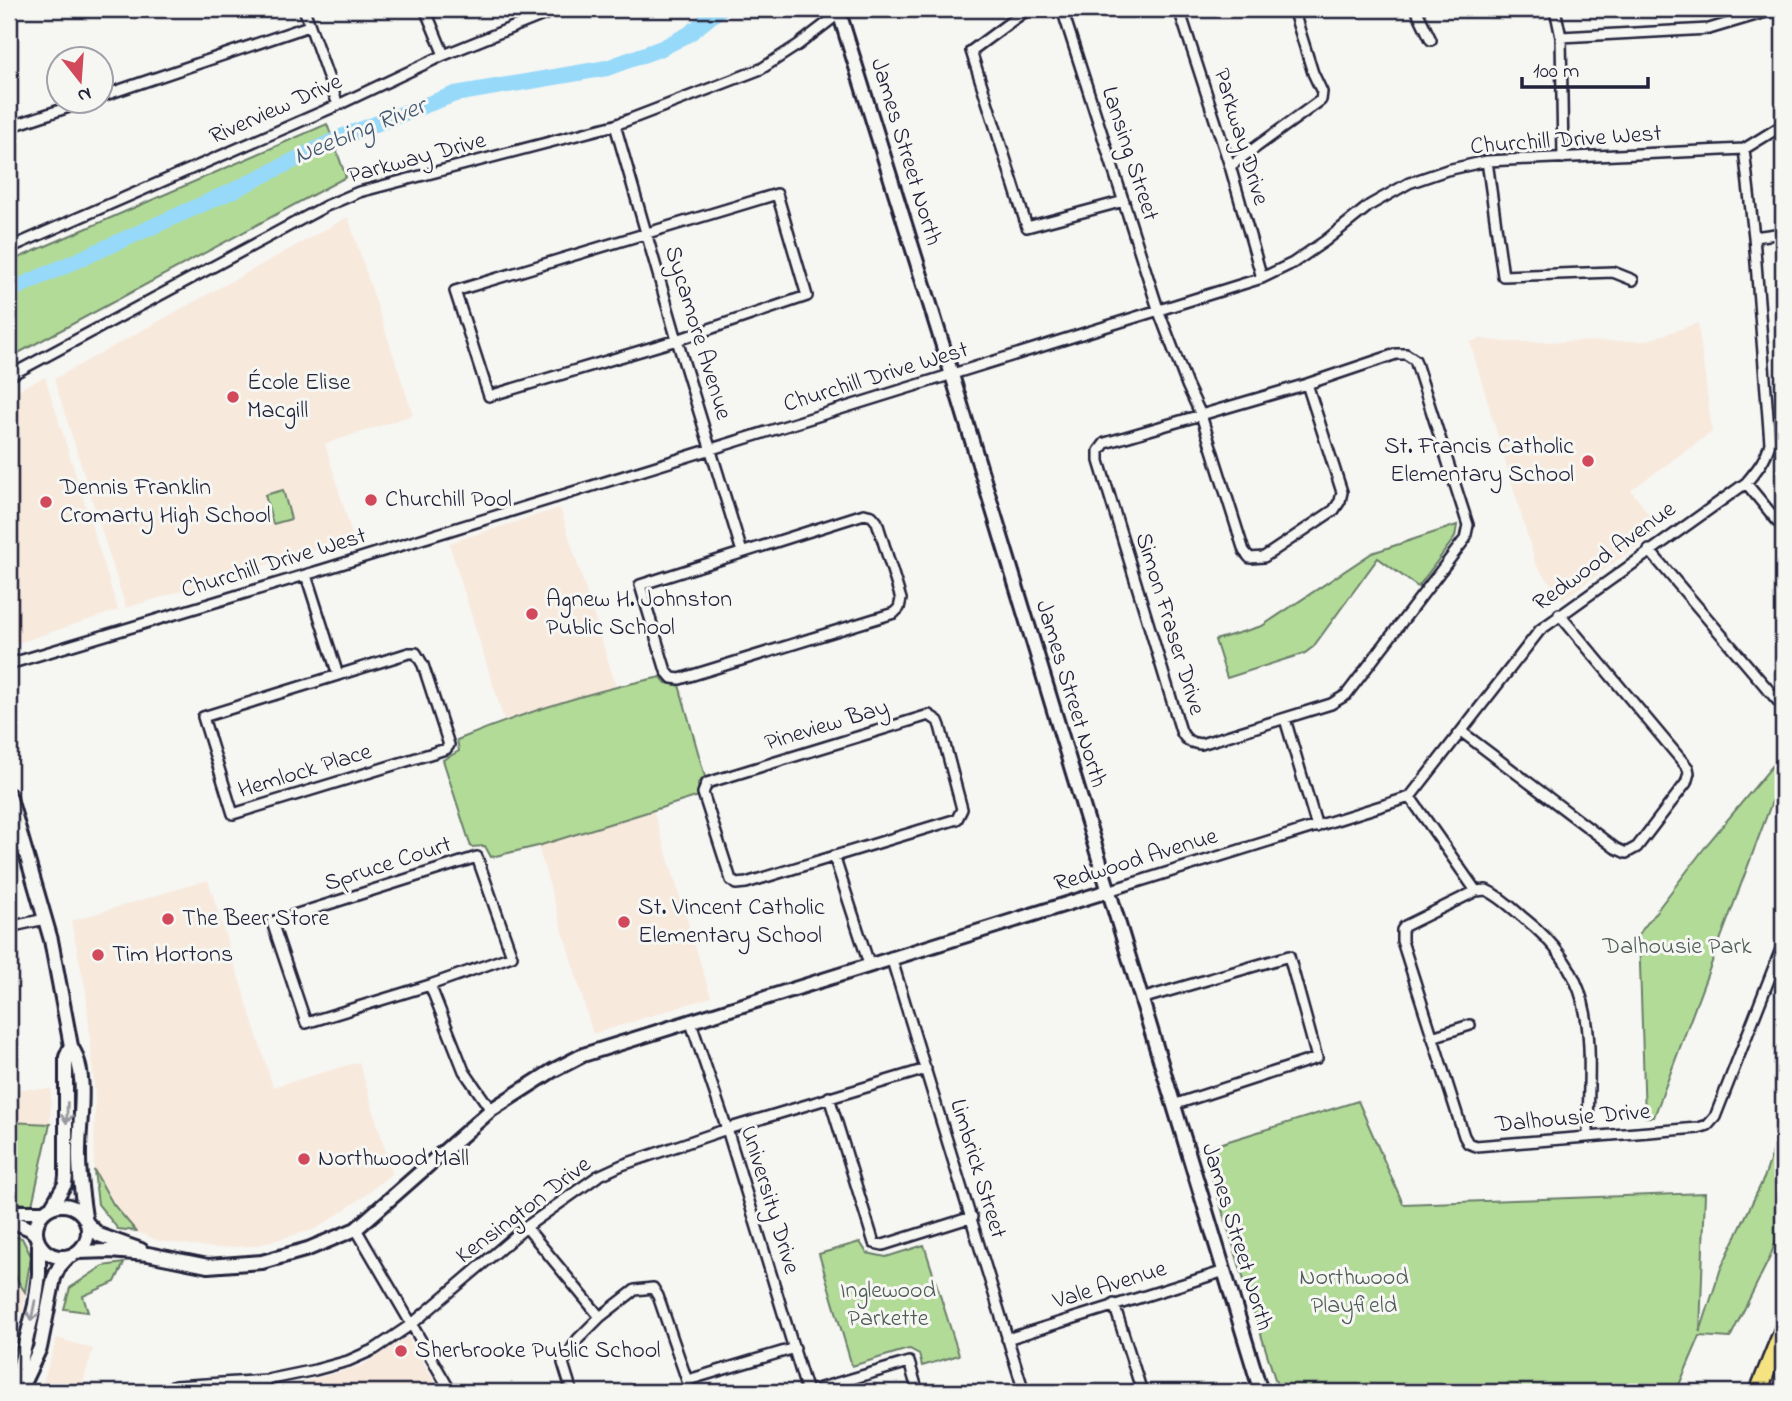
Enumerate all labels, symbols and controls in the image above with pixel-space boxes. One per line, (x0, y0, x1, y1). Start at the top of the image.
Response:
north arrow (46, 46, 116, 116)
scale bar (1522, 46, 1648, 90)
street label: James Street North (860, 54, 950, 250)
text: 100 m (1533, 57, 1579, 87)
street label: Parkway Drive (1202, 64, 1277, 210)
street label: Riverview Drive (204, 65, 348, 155)
text: N (74, 79, 94, 109)
street label: Lansing Street (1091, 82, 1167, 226)
water label: Neebing River (288, 87, 435, 176)
street label: Churchill Drive West (1469, 117, 1663, 165)
street label: Parkway Drive (344, 124, 490, 195)
street label: Sycamore Avenue (653, 242, 740, 425)
street label: Churchill Drive West (779, 333, 973, 423)
place label: École Elise Macgill (247, 366, 351, 429)
marker: École Elise Macgill (225, 389, 241, 405)
place label: St. Francis Catholic Elementary School (1384, 430, 1574, 494)
marker: St. Francis Catholic Elementary School (1580, 453, 1596, 469)
place label: Dennis Franklin Cromarty High School (59, 471, 271, 535)
place label: Churchill Pool (385, 483, 512, 518)
marker: Churchill Pool (363, 492, 379, 508)
street label: Redwood Avenue (1526, 493, 1684, 621)
marker: Dennis Franklin Cromarty High School (38, 494, 54, 510)
street label: Churchill Drive West (177, 519, 371, 609)
street label: Simon Fraser Drive (1125, 528, 1213, 720)
place label: Agnew H. Johnston Public School (546, 583, 732, 646)
street label: James Street North (1025, 596, 1115, 792)
marker: Agnew H. Johnston Public School (524, 606, 540, 622)
street label: Pineview Bay (761, 691, 894, 762)
street label: Hemlock Place (234, 735, 376, 809)
street label: Redwood Avenue (1050, 819, 1222, 902)
street label: Spruce Court (320, 828, 456, 902)
place label: St. Vincent Catholic Elementary School (638, 891, 825, 955)
place label: The Beer Store (182, 902, 329, 937)
marker: The Beer Store (160, 911, 176, 927)
marker: St. Vincent Catholic Elementary School (616, 914, 632, 930)
park label: Dalhousie Park (1602, 930, 1752, 965)
place label: Tim Hortons (112, 938, 233, 973)
marker: Tim Hortons (90, 947, 106, 963)
street label: Limbrick Street (939, 1095, 1015, 1243)
street label: Dalhousie Drive (1493, 1095, 1652, 1143)
one-way arrow (60, 1101, 74, 1124)
street label: University Drive (729, 1121, 808, 1279)
street label: James Street North (1191, 1139, 1281, 1335)
place label: Northwood Mall (318, 1142, 469, 1177)
street label: Kensington Drive (449, 1148, 599, 1274)
marker: Northwood Mall (296, 1151, 312, 1167)
street label: Vale Avenue (1048, 1252, 1171, 1320)
park label: Northwood Playfield (1299, 1261, 1409, 1325)
park label: Inglewood Parkette (840, 1274, 937, 1337)
one-way arrow (26, 1299, 40, 1322)
place label: Sherbrooke Public School (415, 1334, 660, 1369)
marker: Sherbrooke Public School (393, 1343, 409, 1359)

